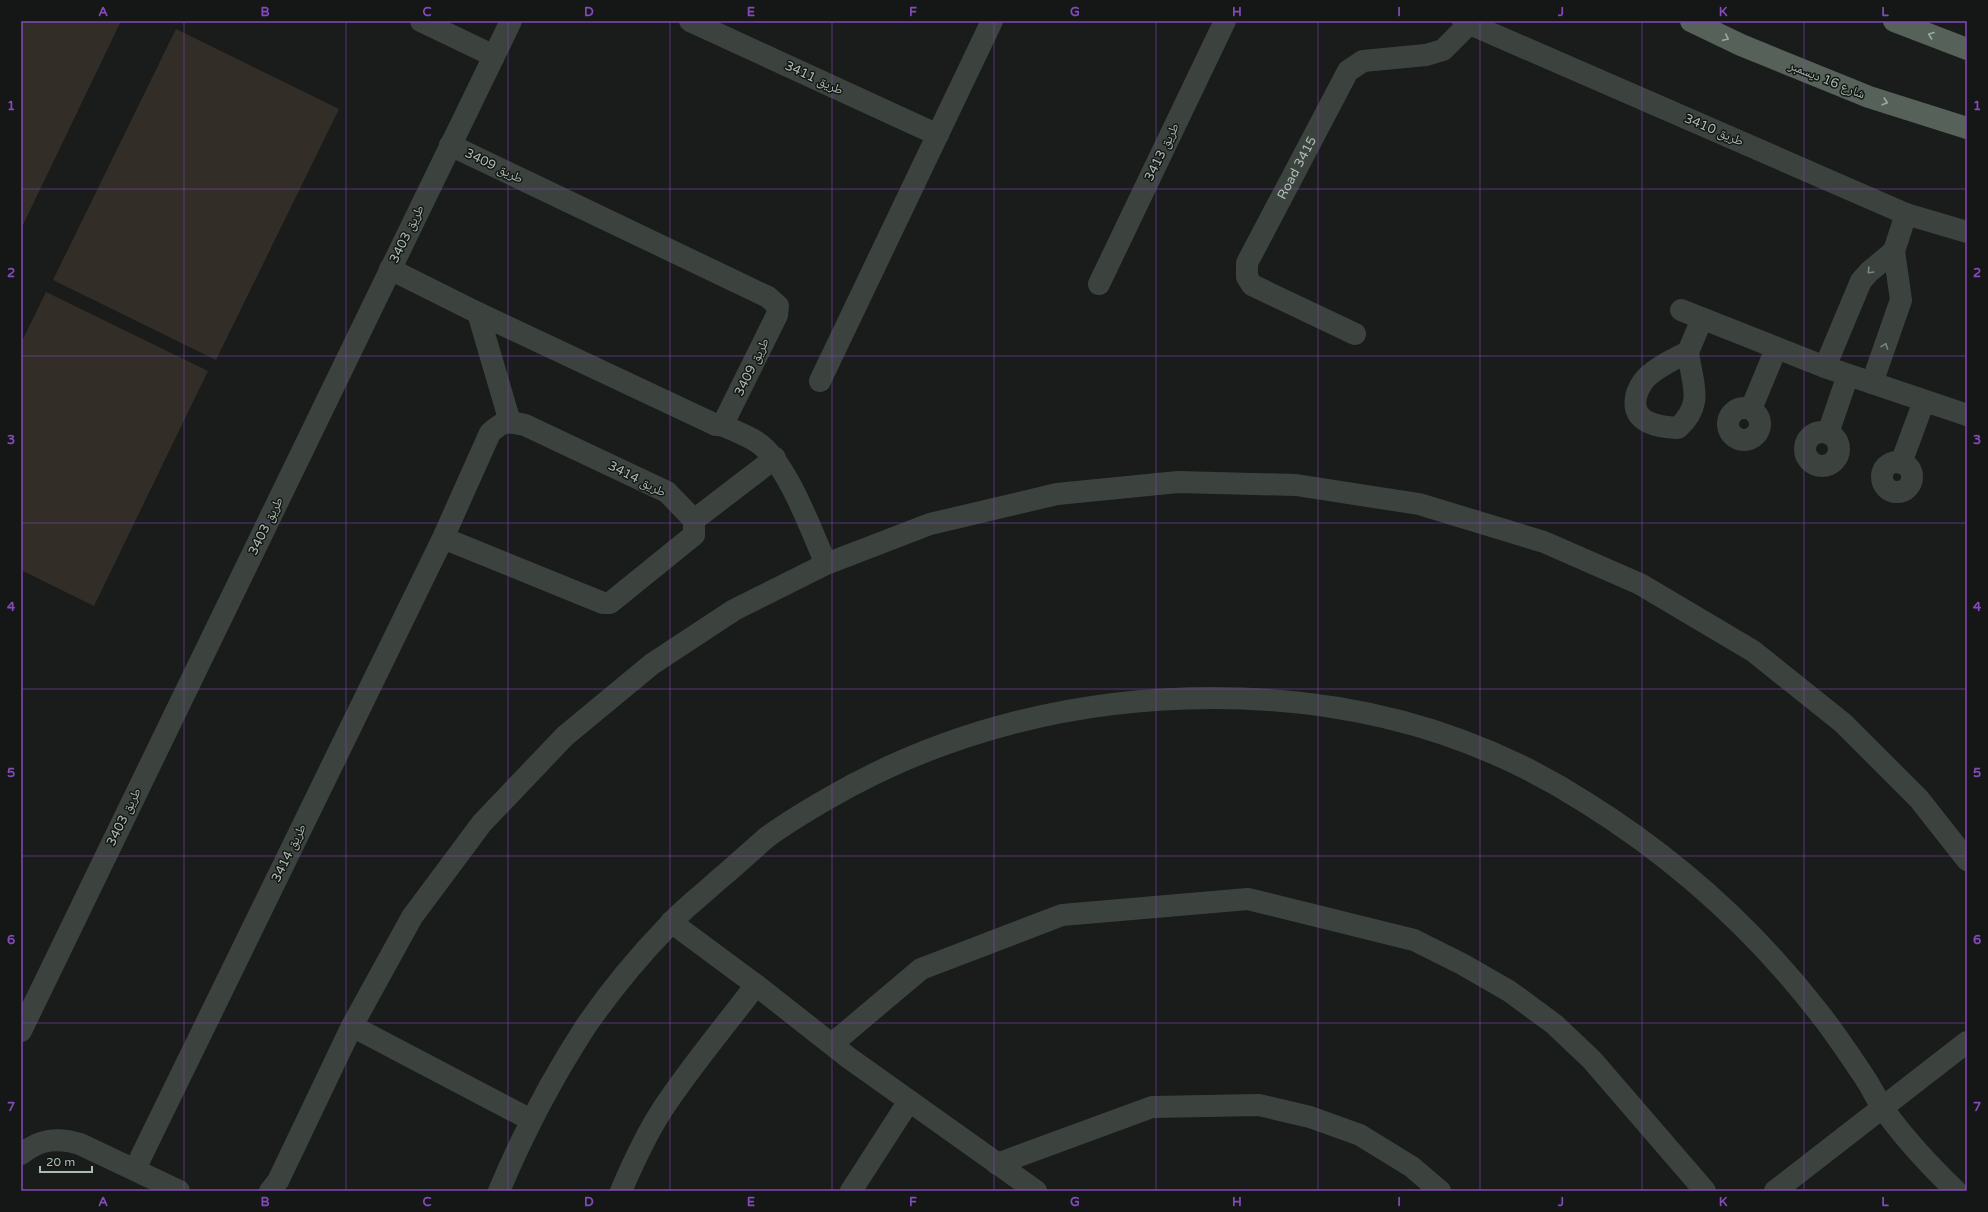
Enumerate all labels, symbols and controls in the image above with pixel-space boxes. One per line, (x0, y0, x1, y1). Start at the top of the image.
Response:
text: A (98, 4, 108, 20)
text: B (260, 4, 270, 20)
text: C (422, 4, 432, 20)
text: D (584, 4, 594, 20)
text: E (747, 4, 755, 20)
text: F (909, 4, 917, 20)
text: G (1070, 4, 1080, 20)
text: H (1232, 4, 1242, 20)
text: I (1397, 4, 1401, 20)
text: J (1557, 4, 1564, 20)
text: K (1719, 4, 1728, 20)
text: L (1881, 4, 1889, 20)
one-way arrow (1927, 32, 1934, 40)
one-way arrow (1722, 33, 1729, 41)
street label: شارع 16 ديسمبر (1785, 57, 1867, 103)
street label: طريق 3411 (782, 58, 846, 98)
one-way arrow (1882, 97, 1889, 106)
text: 1 (7, 98, 15, 114)
text: 1 (1973, 98, 1981, 114)
street label: طريق 3410 (1682, 110, 1746, 150)
street label: طريق 3413 (1141, 120, 1183, 184)
street label: Road 3415 (1274, 134, 1320, 202)
street label: طريق 3409 (462, 145, 526, 187)
street label: طريق 3403 (386, 202, 428, 266)
text: 2 (7, 265, 15, 281)
text: 2 (1973, 265, 1981, 281)
one-way arrow (1867, 266, 1875, 274)
street label: طريق 3409 (731, 335, 773, 399)
one-way arrow (1880, 343, 1889, 350)
text: 3 (7, 432, 15, 448)
text: 3 (1973, 432, 1981, 448)
street label: طريق 3414 (605, 458, 669, 500)
street label: طريق 3403 (245, 494, 287, 558)
text: 4 (7, 599, 16, 615)
text: 4 (1973, 599, 1982, 615)
text: 5 (7, 765, 15, 781)
text: 5 (1973, 765, 1981, 781)
street label: طريق 3403 (103, 785, 145, 849)
street label: طريق 3414 (268, 821, 310, 885)
text: 6 (7, 932, 15, 948)
text: 6 (1973, 932, 1981, 948)
text: 7 (7, 1099, 15, 1115)
text: 7 (1973, 1099, 1981, 1115)
scale bar (40, 1148, 92, 1174)
text: 20 m (46, 1155, 75, 1169)
text: A (98, 1194, 108, 1210)
text: B (260, 1194, 270, 1210)
text: C (422, 1194, 432, 1210)
text: D (584, 1194, 594, 1210)
text: E (747, 1194, 755, 1210)
text: F (909, 1194, 917, 1210)
text: G (1070, 1194, 1080, 1210)
text: H (1232, 1194, 1242, 1210)
text: I (1397, 1194, 1401, 1210)
text: J (1557, 1194, 1564, 1210)
text: K (1719, 1194, 1728, 1210)
text: L (1881, 1194, 1889, 1210)

